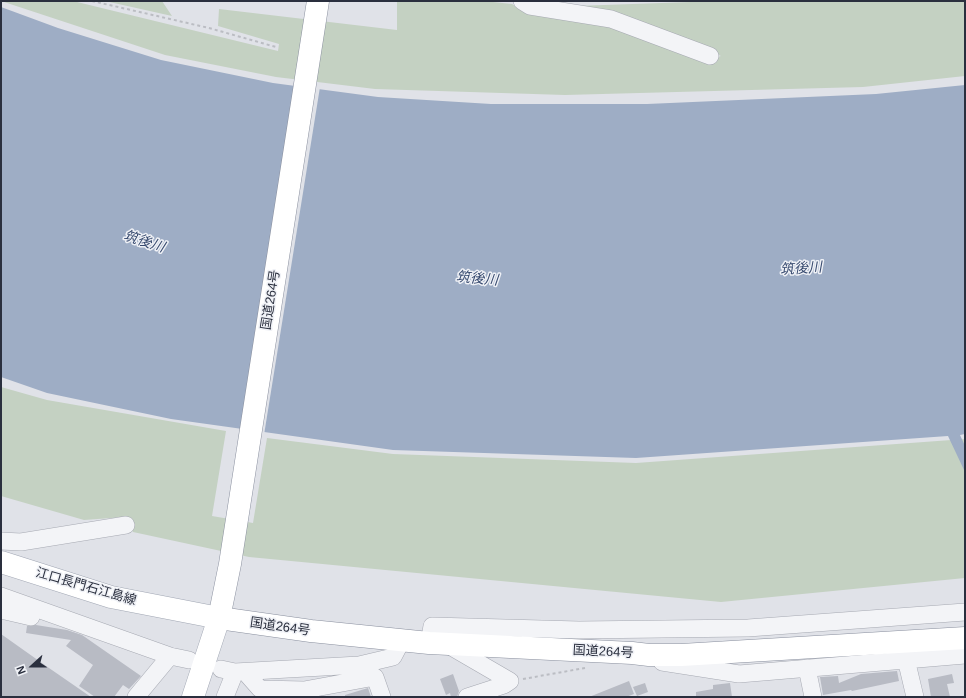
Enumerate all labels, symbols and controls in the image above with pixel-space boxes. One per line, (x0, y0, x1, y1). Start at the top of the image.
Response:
water label: 筑後川 (121, 228, 167, 256)
water label: 筑後川 (779, 259, 823, 279)
street label: 国道264号 (259, 269, 283, 331)
water label: 筑後川 (455, 269, 499, 289)
street label: 江口長門石江島線 (34, 565, 138, 609)
street label: 国道264号 (249, 615, 311, 639)
street label: 国道264号 (572, 643, 634, 661)
north arrow (12, 646, 52, 686)
text: N (14, 664, 28, 676)

